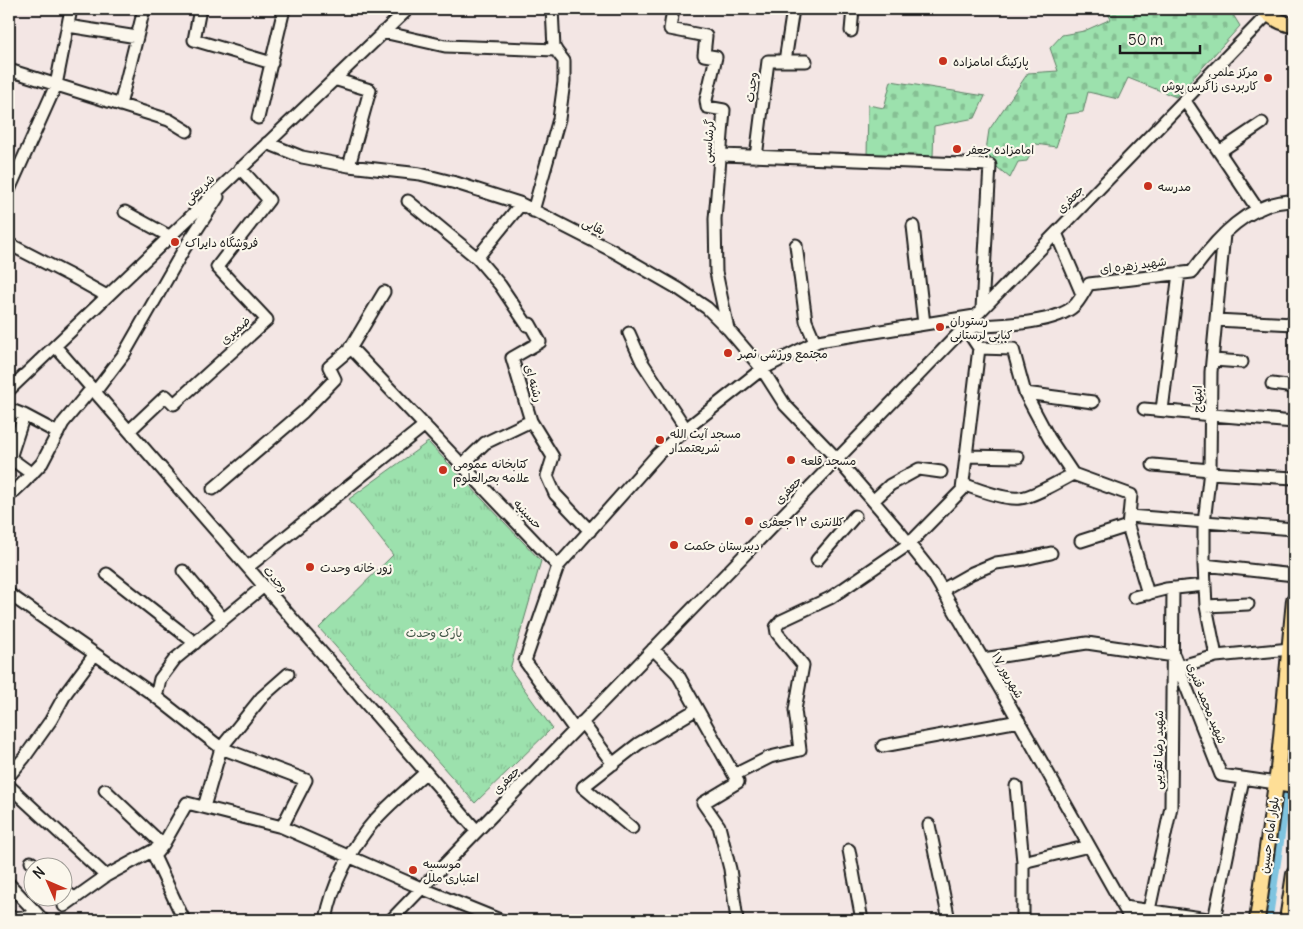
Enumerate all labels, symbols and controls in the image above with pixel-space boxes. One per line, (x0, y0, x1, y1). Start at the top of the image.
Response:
scale bar (1120, 22, 1200, 54)
text: 50 m (1128, 30, 1163, 49)
place label: پارکینگ امامزاده (953, 54, 1029, 70)
marker: پارکینگ امامزاده (937, 55, 949, 67)
place label: مرکز علمی کاربردی زاگرس پوش (1162, 64, 1258, 94)
street label: وحدت (742, 71, 761, 103)
marker: مرکز علمی کاربردی زاگرس پوش (1262, 72, 1274, 84)
street label: گرشاسبی (699, 119, 718, 164)
place label: امامزاده جعفر (966, 142, 1034, 158)
marker: امامزاده جعفر (951, 143, 963, 155)
street label: شریعتی (181, 171, 218, 208)
place label: مدرسه (1158, 179, 1191, 194)
marker: مدرسه (1142, 180, 1154, 192)
street label: جعفری (1053, 182, 1088, 217)
street label: بقایی (580, 214, 608, 239)
place label: فروشگاه دایراک (185, 235, 258, 251)
marker: فروشگاه دایراک (169, 236, 181, 248)
street label: شهید زهره ای (1099, 253, 1167, 277)
street label: ضمیری (217, 313, 253, 347)
place label: رستوران کبابی لرستانی (950, 313, 1012, 343)
marker: رستوران کبابی لرستانی (934, 321, 946, 333)
place label: مجتمع ورزشی نصر (737, 346, 828, 363)
marker: مجتمع ورزشی نصر (722, 347, 734, 359)
street label: رشنه ای (521, 362, 547, 404)
street label: ابتهاج (1189, 385, 1207, 413)
place label: مسجد آیت الله شریعتمدار (669, 426, 741, 455)
marker: مسجد آیت الله شریعتمدار (654, 434, 666, 446)
place label: مسجد قلعه (801, 453, 856, 469)
marker: مسجد قلعه (785, 454, 797, 466)
place label: کتابخانه عمومی علامه بحرالعلوم (453, 456, 530, 487)
marker: کتابخانه عمومی علامه بحرالعلوم (437, 464, 449, 476)
street label: جعفری (771, 473, 806, 508)
street label: حسینیه (510, 496, 546, 532)
place label: کلانتری ۱۲ جعفری (759, 514, 844, 530)
marker: کلانتری ۱۲ جعفری (743, 515, 755, 527)
place label: دبیرستان حکمت (684, 538, 760, 554)
marker: دبیرستان حکمت (668, 539, 680, 551)
place label: زور خانه وحدت (320, 560, 392, 576)
marker: زور خانه وحدت (304, 561, 316, 573)
street label: وحدت (260, 563, 292, 596)
park label: پارک وحدت (406, 625, 462, 641)
street label: ۱۷ شهریور (989, 649, 1027, 701)
street label: شهید محمد قنبری (1183, 660, 1230, 746)
street label: شهید رضا تقریبی (1150, 710, 1167, 790)
street label: جعفری (489, 763, 524, 798)
street label: بلوار امام حسین (1256, 795, 1284, 875)
north arrow (22, 856, 72, 906)
place label: موسسه اعتباری ملل (423, 856, 479, 886)
text: N (29, 863, 49, 883)
marker: موسسه اعتباری ملل (407, 864, 419, 876)

